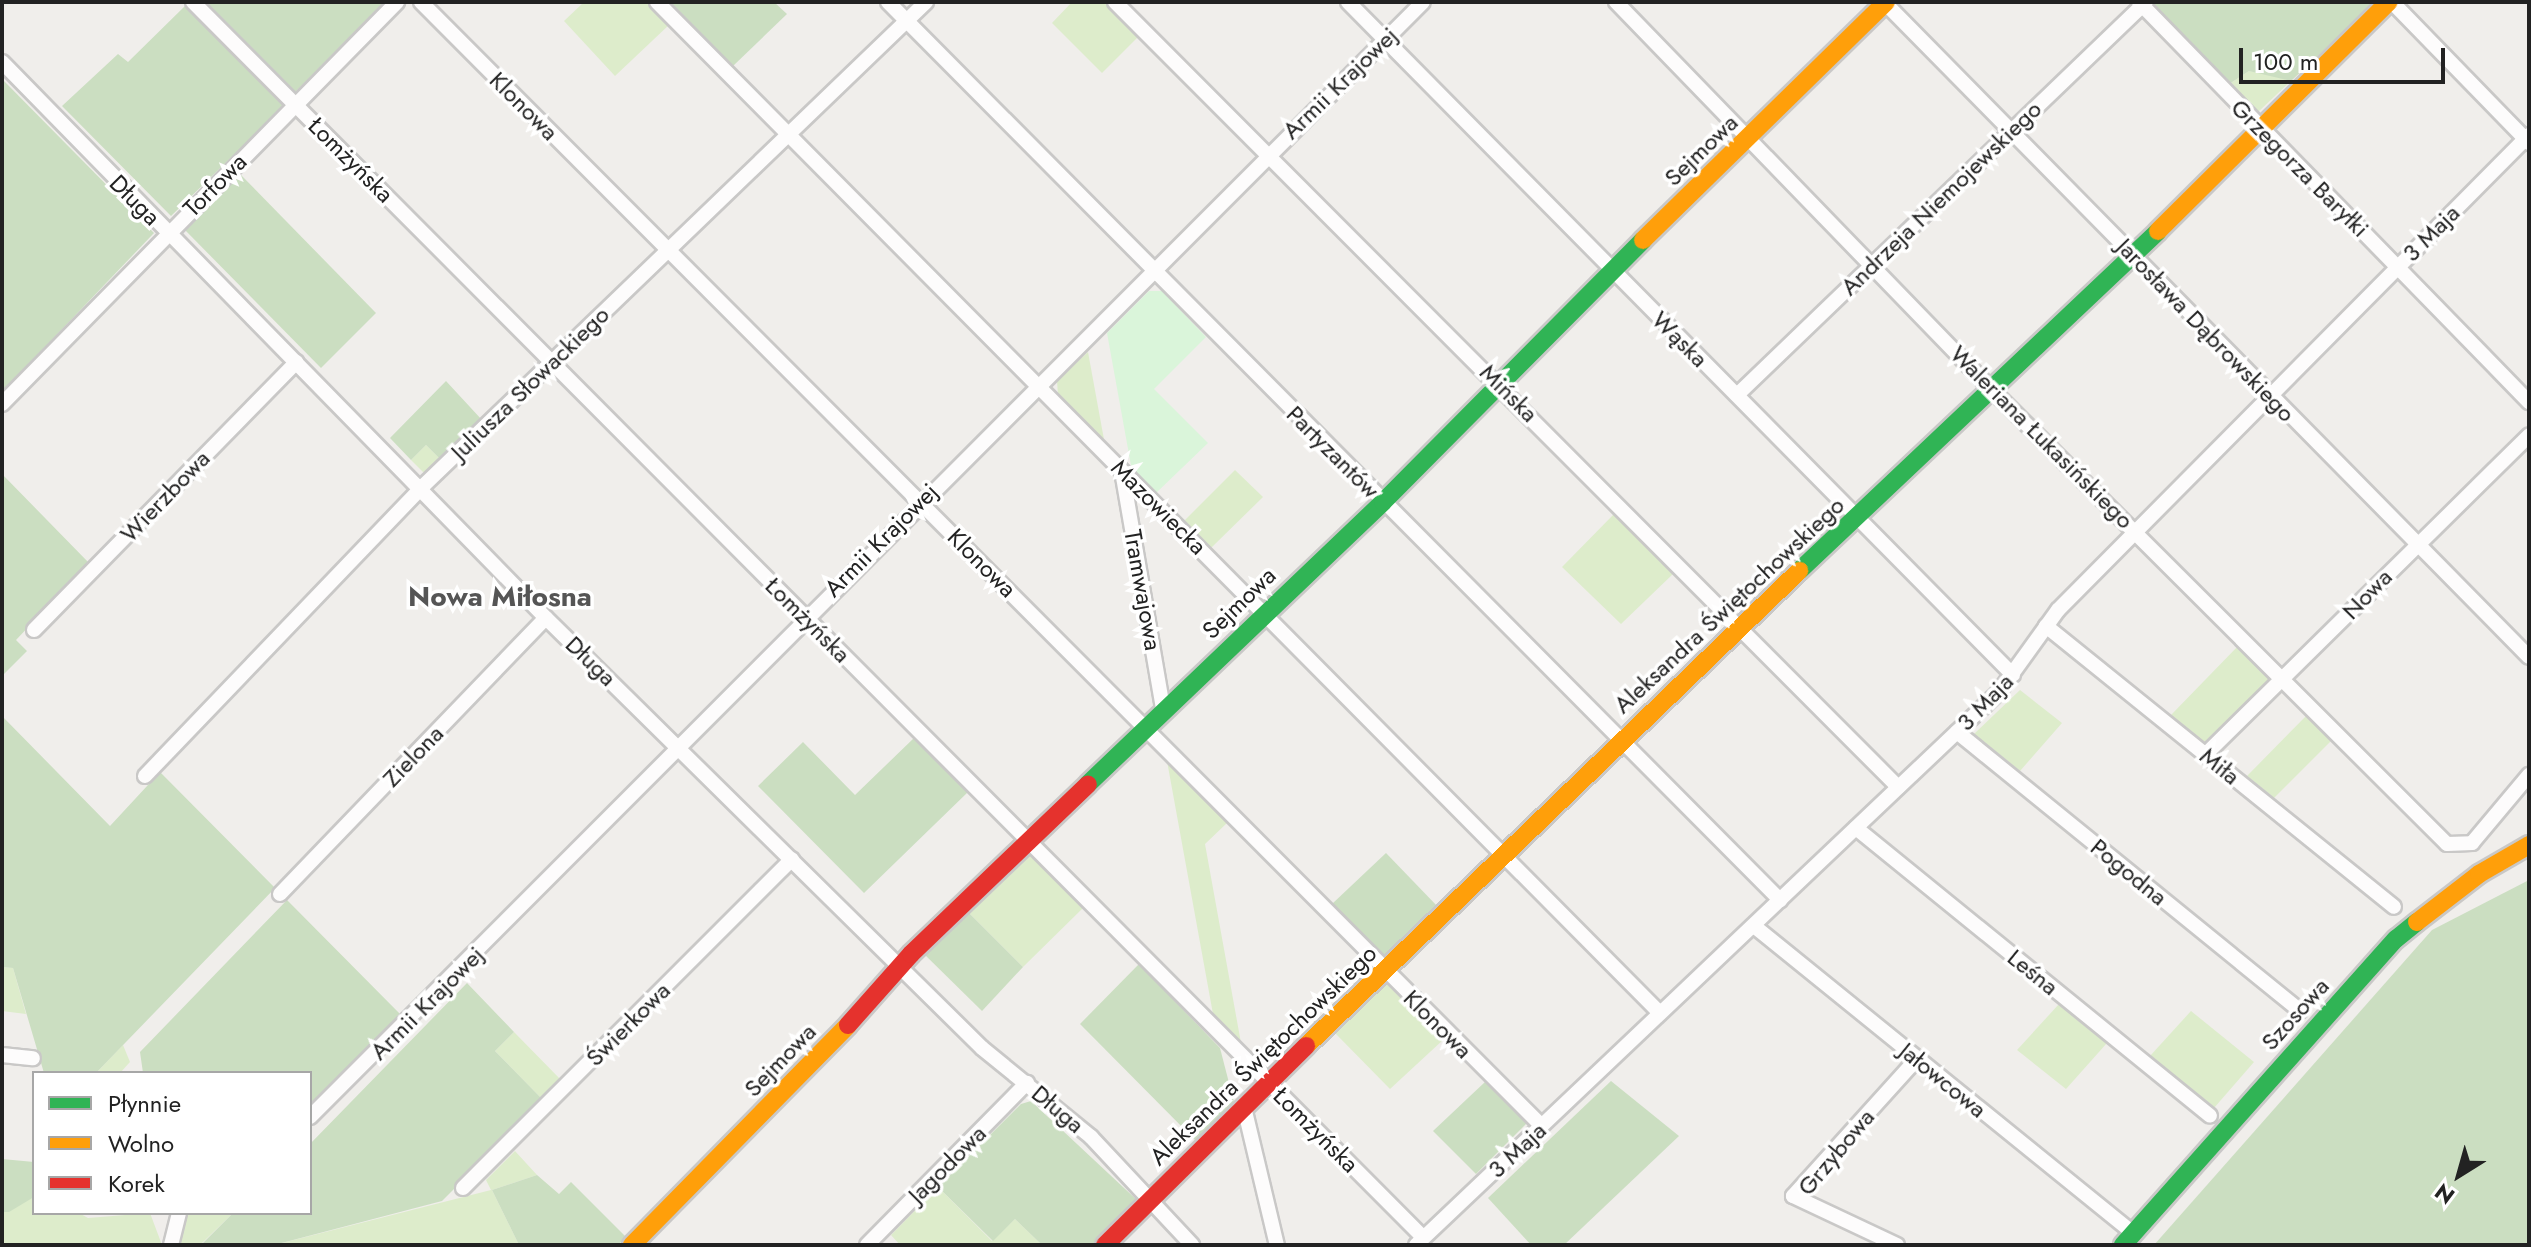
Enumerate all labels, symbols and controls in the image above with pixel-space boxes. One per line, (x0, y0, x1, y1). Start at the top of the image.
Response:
street label: Armii Krajowej (1276, 21, 1404, 145)
scale bar (2243, 32, 2449, 82)
text: 100 m (2253, 44, 2319, 79)
street label: Klonowa (484, 66, 564, 146)
street label: Grzegorza Baryłki (2225, 93, 2375, 243)
street label: Andrzeja Niemojewskiego (1835, 95, 2047, 301)
street label: Sejmowa (1658, 108, 1744, 192)
street label: Łomżyńska (302, 111, 400, 209)
street label: Torfowa (177, 147, 253, 223)
street label: Długa (104, 169, 166, 231)
street label: 3 Maja (2396, 198, 2466, 268)
street label: Jarosława Dąbrowskiego (2111, 232, 2301, 428)
street label: Juliusza Słowackiego (445, 300, 615, 466)
street label: Wąska (1646, 305, 1714, 373)
street label: Waleriana Łukasińskiego (1944, 339, 2140, 535)
street label: Mińska (1474, 358, 1544, 428)
street label: Partyzantów (1281, 400, 1385, 504)
street label: Wierzbowa (114, 444, 216, 548)
street label: Mazowiecka (1105, 453, 1213, 561)
street label: Armii Krajowej (818, 477, 944, 603)
street label: Aleksandra Świętochowskiego (1608, 491, 1850, 719)
street label: Klonowa (942, 523, 1022, 603)
street label: Tramwajowa (1118, 527, 1168, 653)
street label: Sejmowa (1196, 561, 1282, 645)
street label: Nowa (2336, 563, 2398, 625)
street label: Łomżyńska (759, 571, 857, 669)
district label: Nowa Miłosna (408, 580, 592, 614)
street label: Długa (560, 630, 622, 692)
street label: 3 Maja (1951, 667, 2019, 737)
street label: Zielona (377, 719, 449, 793)
street label: Miła (2194, 741, 2246, 791)
street label: Pogodna (2085, 832, 2173, 912)
street label: Aleksandra Świętochowskiego (1143, 939, 1383, 1171)
street label: Armii Krajowej (364, 940, 490, 1066)
street label: Leśna (2002, 943, 2064, 1001)
street label: Szosowa (2255, 972, 2335, 1056)
street label: Świerkowa (580, 976, 676, 1072)
street label: Klonowa (1398, 984, 1478, 1064)
street label: Sejmowa (738, 1017, 822, 1103)
street label: Jałowcowa (1894, 1036, 1992, 1124)
legend (32, 1071, 312, 1215)
street label: Długa (1026, 1079, 1090, 1139)
street label: Łomżyńska (1267, 1081, 1365, 1179)
text: Płynnie (108, 1086, 181, 1121)
street label: Grzybowa (1792, 1103, 1880, 1201)
street label: 3 Maja (1482, 1116, 1552, 1184)
street label: Jagodowa (902, 1119, 992, 1209)
text: Wolno (108, 1126, 174, 1161)
north arrow (2419, 1135, 2499, 1215)
text: Korek (108, 1166, 165, 1201)
text: N (2428, 1176, 2461, 1212)

